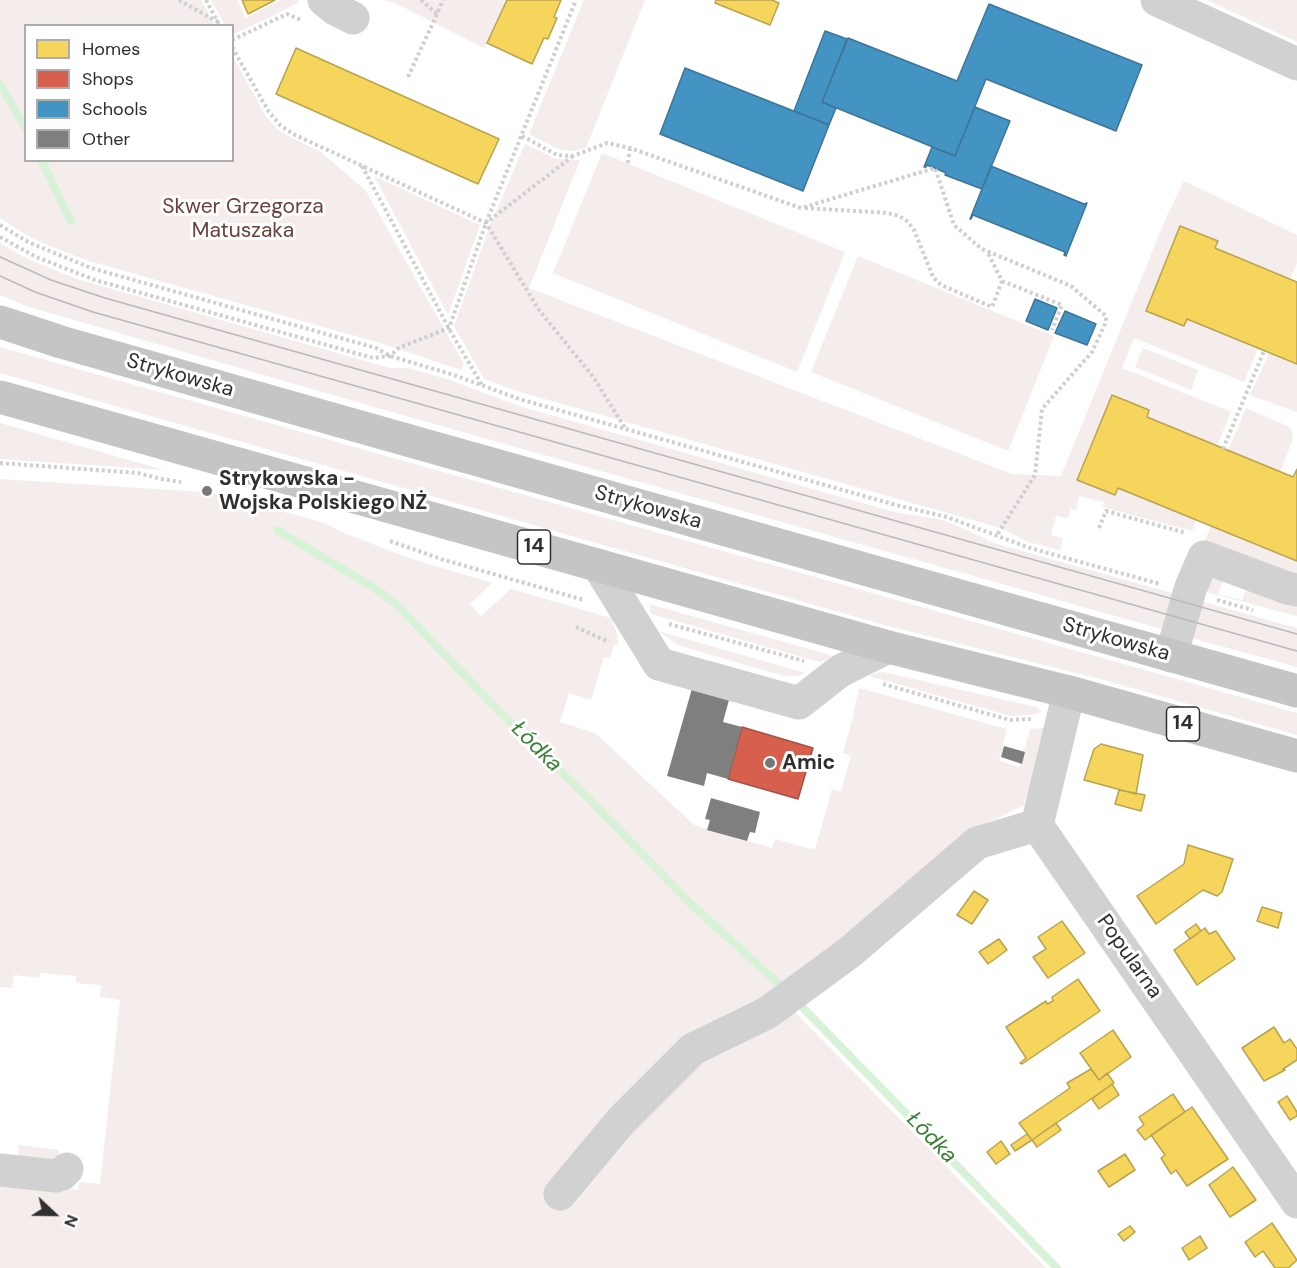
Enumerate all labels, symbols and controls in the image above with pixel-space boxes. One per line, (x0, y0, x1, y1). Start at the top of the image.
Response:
legend (24, 24, 234, 162)
text: Homes (82, 37, 140, 61)
text: Shops (82, 67, 134, 91)
text: Schools (82, 97, 147, 121)
text: Other (82, 127, 130, 151)
park label: Skwer Grzegorza Matuszaka (162, 194, 324, 244)
street label: Strykowska (124, 349, 236, 403)
place label: Strykowska - Wojska Polskiego NŻ (219, 466, 427, 516)
street label: Strykowska (592, 481, 704, 535)
marker: Strykowska - Wojska Polskiego NŻ (200, 484, 214, 498)
road number: 14 (518, 530, 550, 564)
street label: Strykowska (1060, 613, 1172, 667)
road number: 14 (1166, 707, 1200, 741)
water label: Łódka (505, 716, 567, 778)
place label: Amic (782, 750, 835, 776)
marker: Amic (763, 756, 777, 770)
street label: Popularna (1091, 910, 1167, 1004)
water label: Łódka (900, 1107, 962, 1169)
north arrow (24, 1184, 84, 1244)
text: N (59, 1212, 83, 1230)

